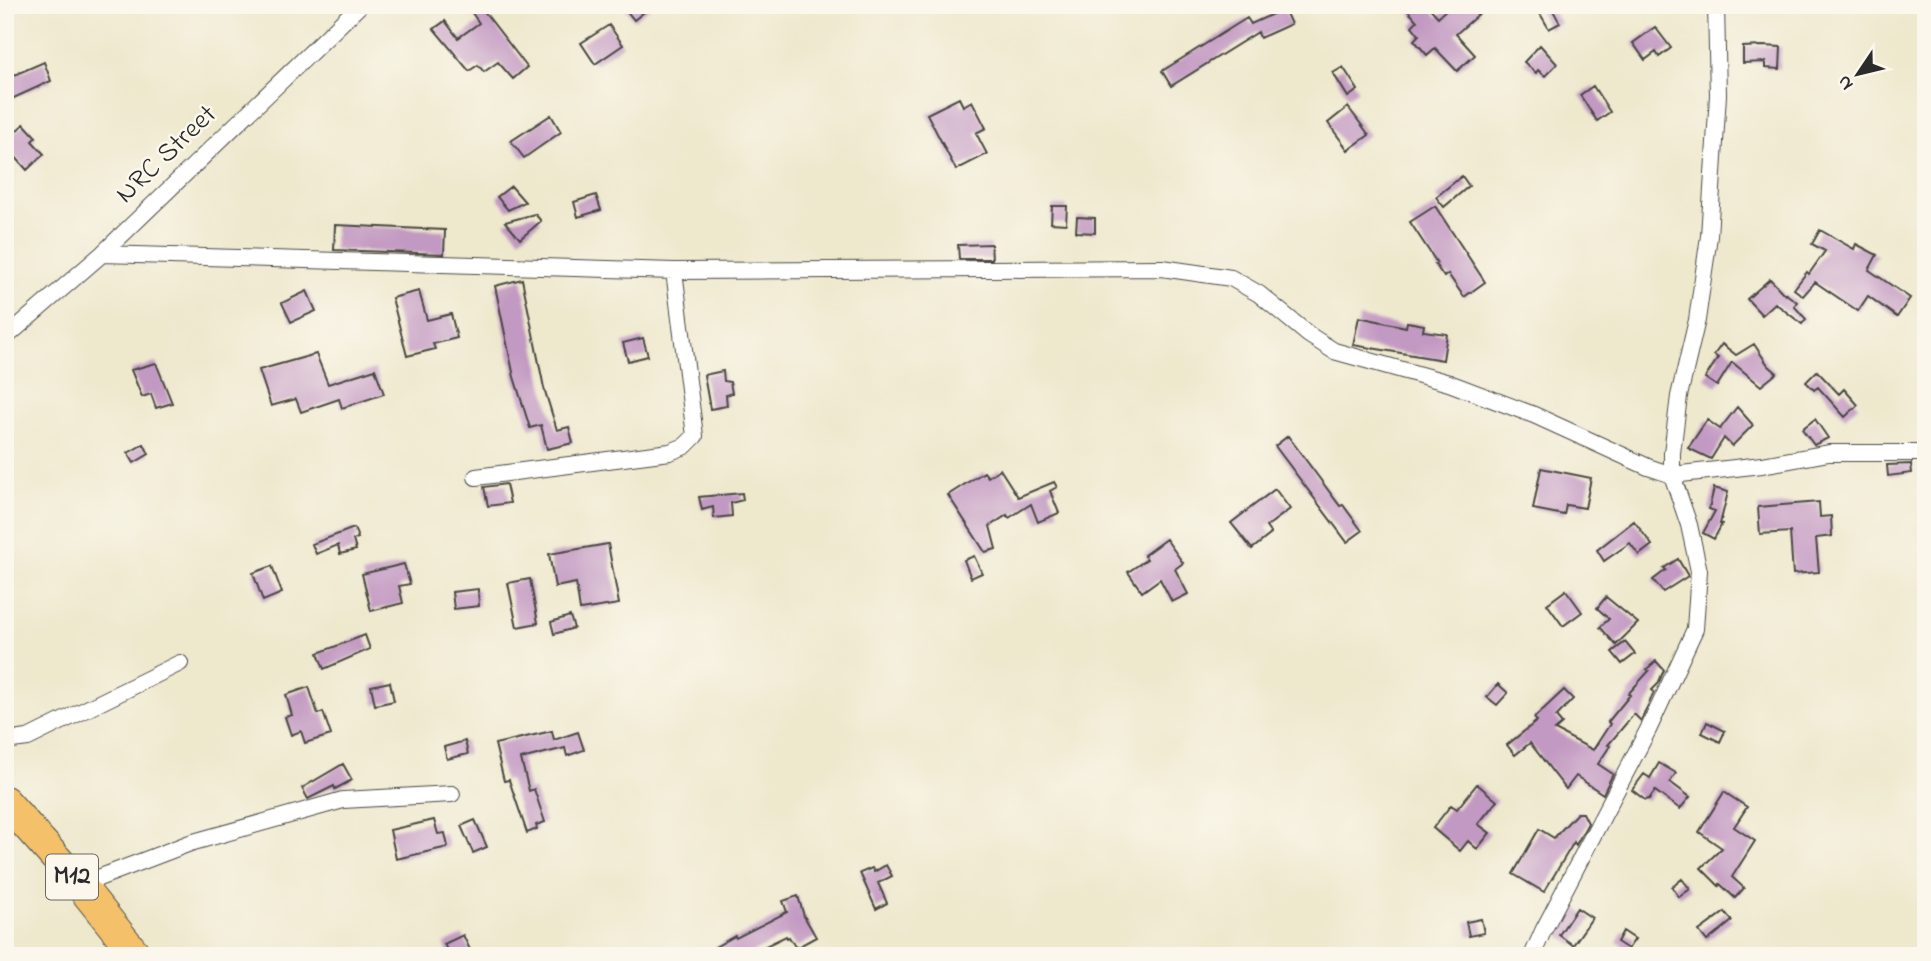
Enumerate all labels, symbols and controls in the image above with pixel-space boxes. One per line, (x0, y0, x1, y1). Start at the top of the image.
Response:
north arrow (1822, 38, 1892, 108)
text: N (1831, 69, 1861, 95)
street label: NRC Street (107, 96, 227, 214)
road number: M12 (46, 855, 98, 900)

